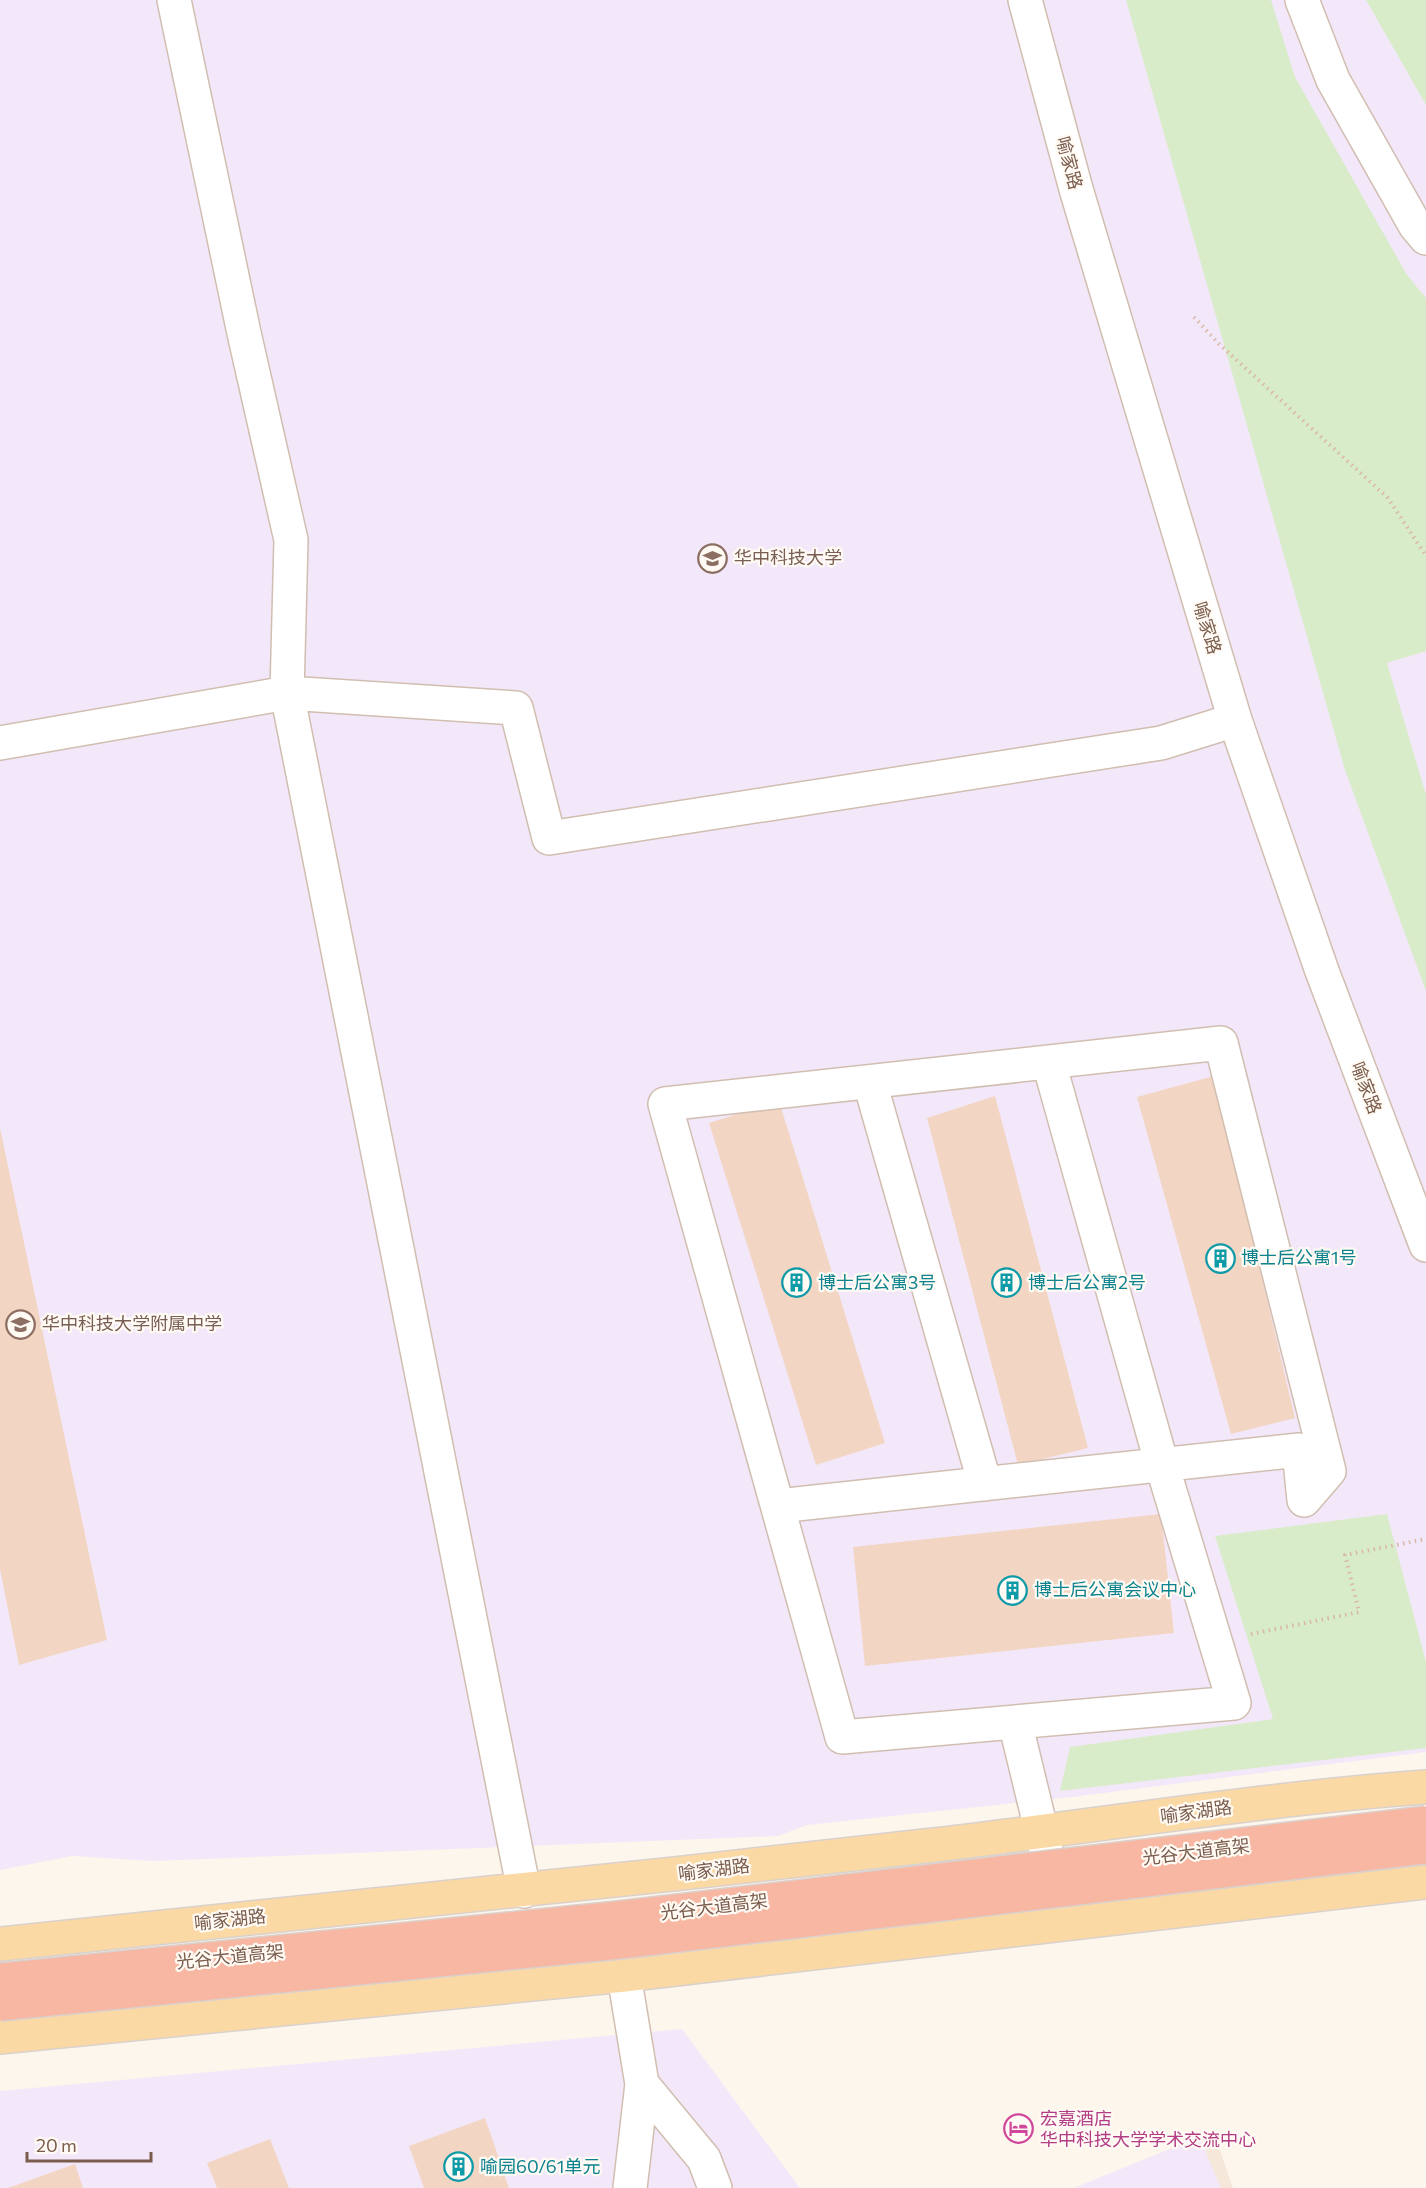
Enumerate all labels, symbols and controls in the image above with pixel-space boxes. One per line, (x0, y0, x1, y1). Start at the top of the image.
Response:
street label: 喻家路 (1052, 134, 1088, 192)
school or university icon: 华中科技大学 (697, 542, 729, 574)
place label: 华中科技大学 (734, 546, 842, 568)
street label: 喻家路 (1190, 599, 1226, 657)
street label: 喻家路 (1347, 1058, 1387, 1117)
building icon: 博士后公寓1号 (1204, 1242, 1236, 1274)
place label: 博士后公寓1号 (1241, 1246, 1357, 1268)
building icon: 博士后公寓3号 (781, 1267, 813, 1299)
building icon: 博士后公寓2号 (991, 1267, 1023, 1299)
place label: 博士后公寓3号 (818, 1271, 936, 1293)
place label: 博士后公寓2号 (1028, 1271, 1146, 1293)
school or university icon: 华中科技大学附属中学 (5, 1308, 37, 1340)
place label: 华中科技大学附属中学 (42, 1312, 222, 1334)
building icon: 博士后公寓会议中心 (997, 1574, 1029, 1606)
place label: 博士后公寓会议中心 (1034, 1578, 1196, 1600)
street label: 喻家湖路 (1159, 1795, 1233, 1827)
street label: 光谷大道高架 (1141, 1834, 1251, 1869)
street label: 喻家湖路 (677, 1854, 751, 1884)
street label: 光谷大道高架 (659, 1889, 769, 1924)
street label: 喻家湖路 (193, 1904, 267, 1934)
street label: 光谷大道高架 (175, 1939, 285, 1973)
place label: 宏嘉酒店 华中科技大学学术交流中心 (1040, 2107, 1256, 2150)
hotel icon: 宏嘉酒店 华中科技大学学术交流中心 (1003, 2113, 1035, 2145)
scale bar (27, 2125, 152, 2163)
text: 20 m (36, 2134, 77, 2156)
building icon: 喻园60/61单元 (443, 2151, 475, 2183)
place label: 喻园60/61单元 (480, 2155, 600, 2177)

